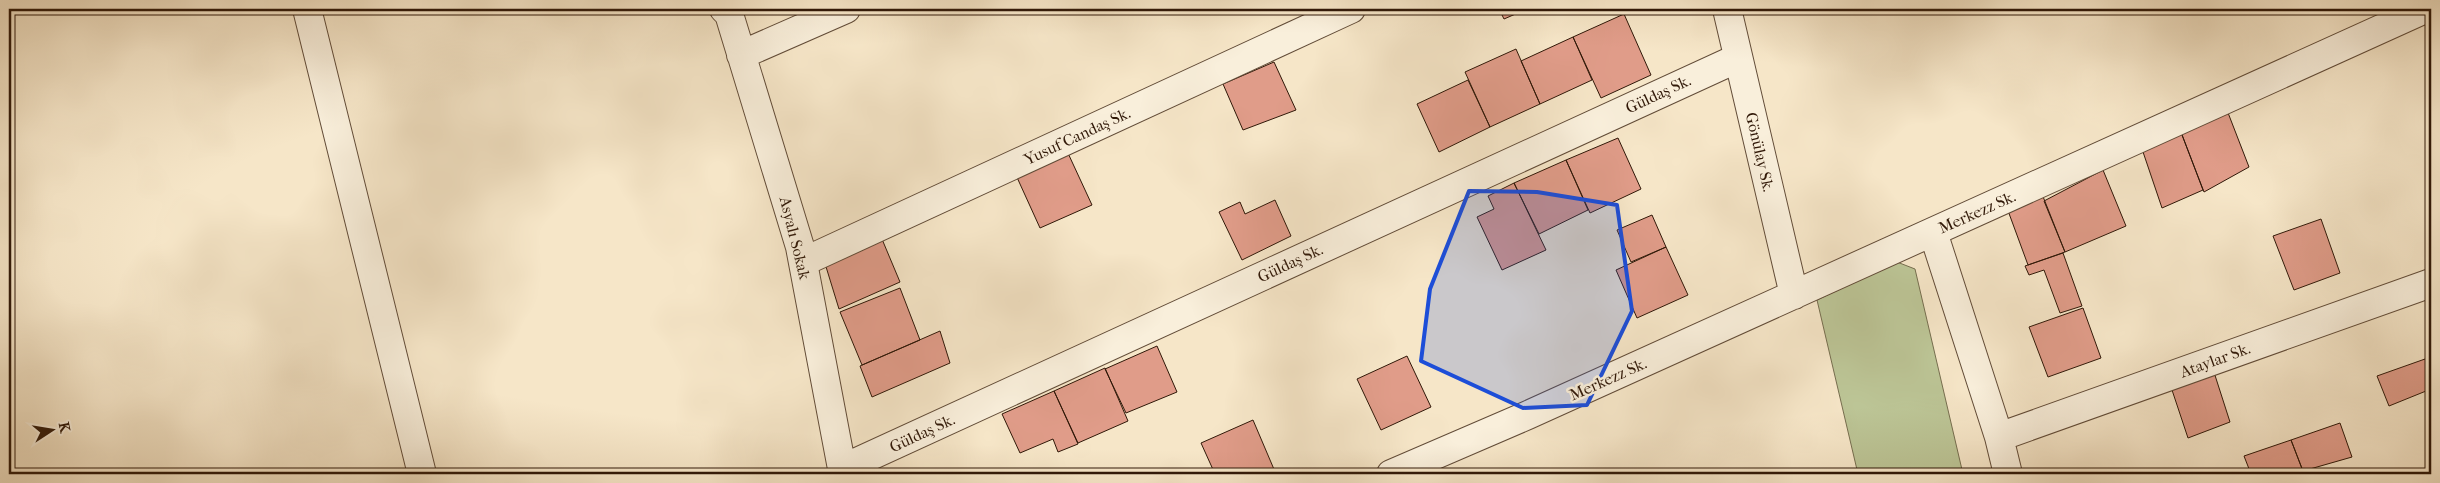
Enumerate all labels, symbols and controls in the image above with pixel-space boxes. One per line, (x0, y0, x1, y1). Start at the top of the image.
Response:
street label: Güldaş Sk. (1622, 71, 1694, 118)
street label: Yusuf Candaş Sk. (1020, 103, 1134, 170)
street label: Gönülay Sk. (1742, 110, 1778, 194)
street label: Merkezz Sk. (1936, 187, 2018, 237)
street label: Asyalı Sokak (775, 194, 815, 282)
street label: Güldaş Sk. (1254, 240, 1326, 287)
street label: Ataylar Sk. (2176, 339, 2253, 382)
street label: Merkezz Sk. (1567, 354, 1649, 404)
north arrow (28, 406, 78, 456)
street label: Güldaş Sk. (886, 410, 958, 457)
text: K (55, 421, 74, 435)

